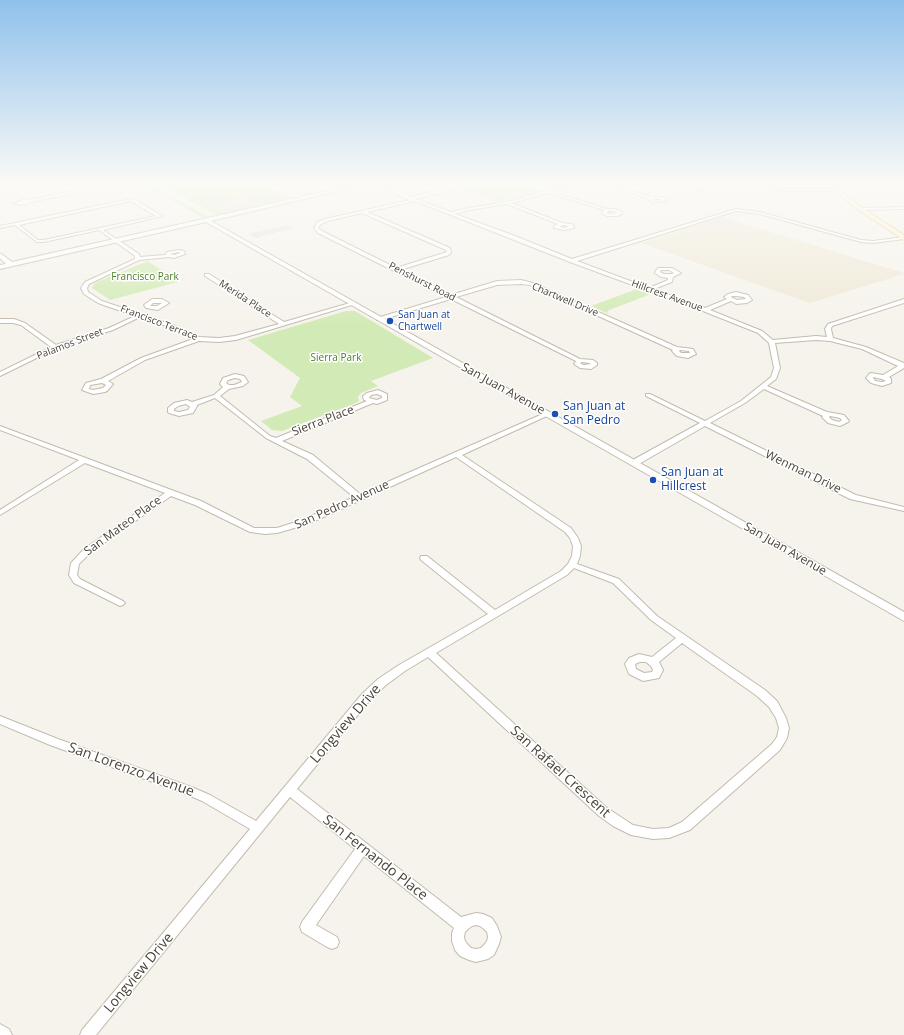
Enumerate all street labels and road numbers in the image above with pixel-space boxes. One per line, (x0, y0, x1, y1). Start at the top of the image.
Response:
street label: Penshurst Road (386, 260, 458, 304)
street label: Merida Place (217, 278, 273, 320)
street label: Hillcrest Avenue (630, 278, 704, 314)
street label: Chartwell Drive (530, 281, 600, 319)
street label: Francisco Terrace (119, 303, 199, 343)
street label: Palamos Street (35, 326, 105, 362)
street label: San Juan Avenue (459, 360, 547, 418)
street label: Sierra Place (290, 403, 356, 439)
street label: Wenman Drive (763, 447, 843, 497)
street label: San Pedro Avenue (292, 478, 392, 532)
street label: San Mateo Place (82, 493, 164, 559)
street label: San Juan Avenue (741, 519, 829, 579)
street label: Longview Drive (307, 681, 385, 767)
street label: San Rafael Crescent (507, 723, 613, 821)
street label: San Lorenzo Avenue (66, 739, 196, 801)
street label: San Fernando Place (319, 812, 431, 904)
street label: Longview Drive (101, 930, 177, 1016)

